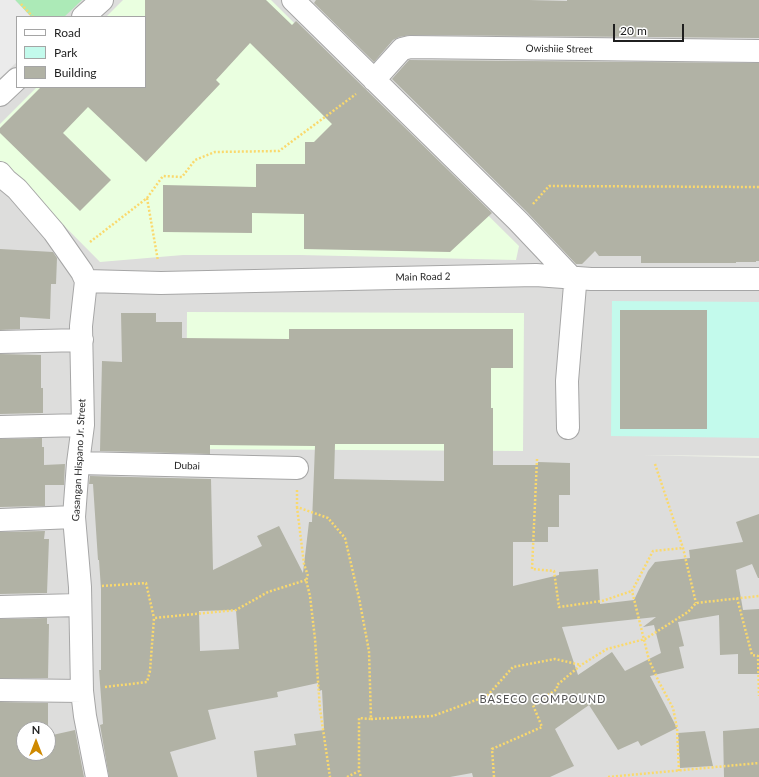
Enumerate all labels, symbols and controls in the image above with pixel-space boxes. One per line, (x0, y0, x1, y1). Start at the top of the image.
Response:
legend (16, 16, 146, 88)
scale bar (615, 16, 686, 42)
text: 20 m (620, 23, 647, 38)
text: Road (54, 25, 81, 40)
street label: Owishiie Street (525, 42, 593, 56)
text: Park (54, 45, 77, 60)
text: Building (54, 65, 97, 80)
street label: Main Road 2 (395, 271, 451, 283)
street label: Gasangan Hispano Jr. Street (70, 398, 88, 522)
street label: Dubai (174, 460, 200, 472)
district label: BASECO COMPOUND (480, 692, 606, 706)
north arrow (16, 721, 56, 761)
text: N (32, 723, 40, 736)

